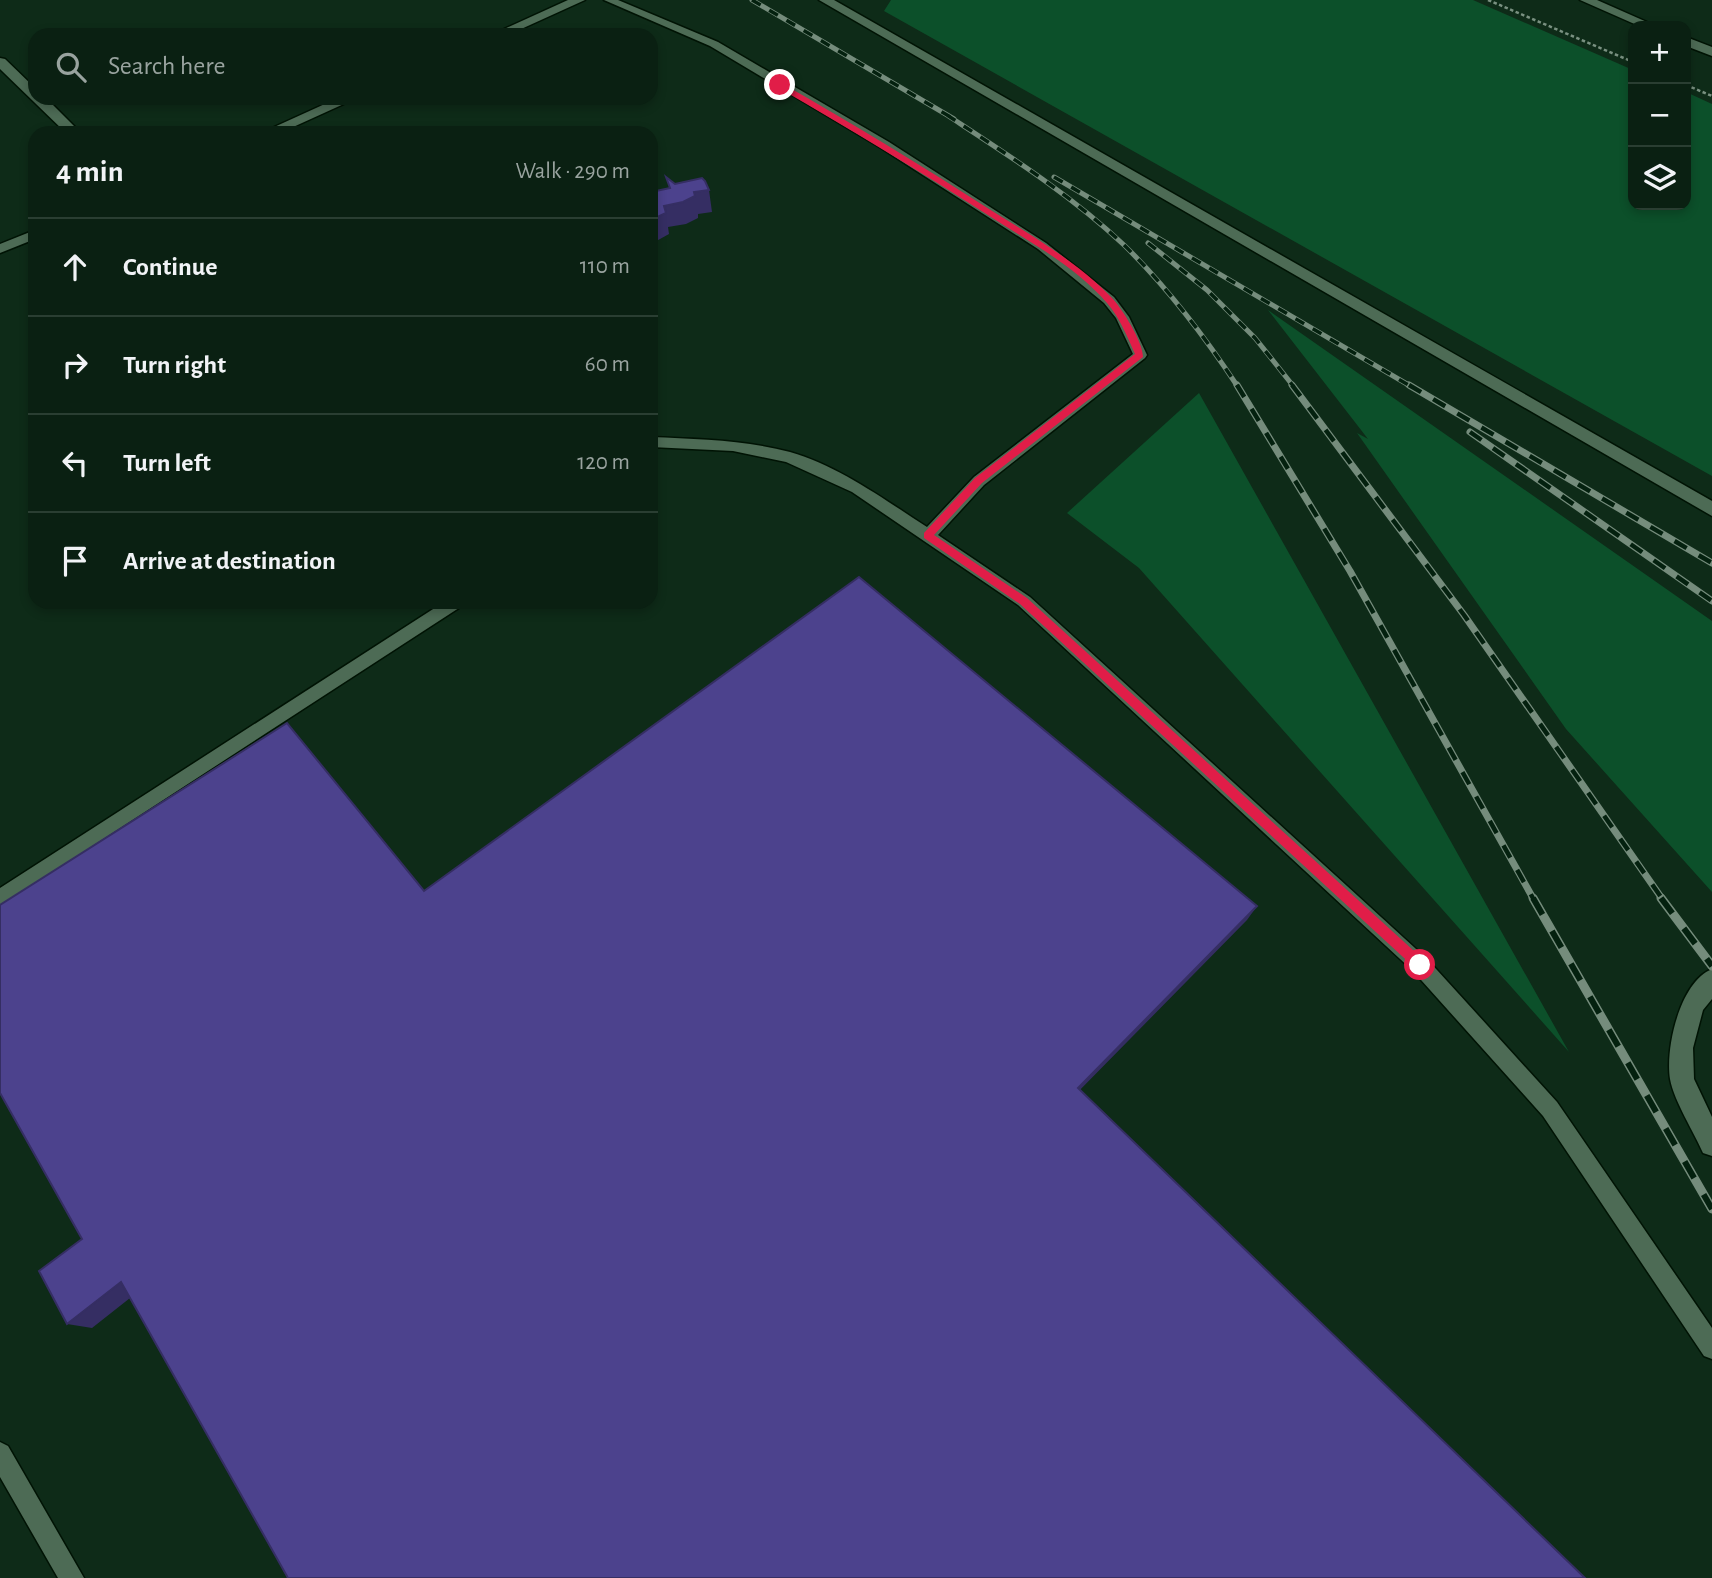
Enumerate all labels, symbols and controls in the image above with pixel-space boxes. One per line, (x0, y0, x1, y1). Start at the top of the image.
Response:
map controls (1628, 21, 1691, 210)
button: + (1628, 21, 1691, 84)
search box (28, 28, 658, 105)
icon: search (52, 48, 90, 86)
text: Search here (108, 53, 226, 79)
route end (764, 69, 795, 100)
button: − (1628, 84, 1691, 147)
button: layers (1628, 147, 1691, 210)
text: 4 min (56, 157, 124, 187)
text: Walk · 290 m (515, 160, 630, 183)
icon: ahead (56, 248, 94, 286)
text: Continue (123, 254, 218, 280)
text: 110 m (580, 255, 630, 278)
icon: right (56, 346, 94, 384)
text: Turn right (123, 352, 226, 378)
text: 60 m (585, 353, 630, 376)
icon: left (56, 444, 94, 482)
text: Turn left (123, 450, 211, 476)
text: 120 m (577, 451, 630, 474)
icon: arrive (56, 542, 94, 580)
text: Arrive at destination (123, 548, 336, 574)
route start (1404, 949, 1435, 980)

